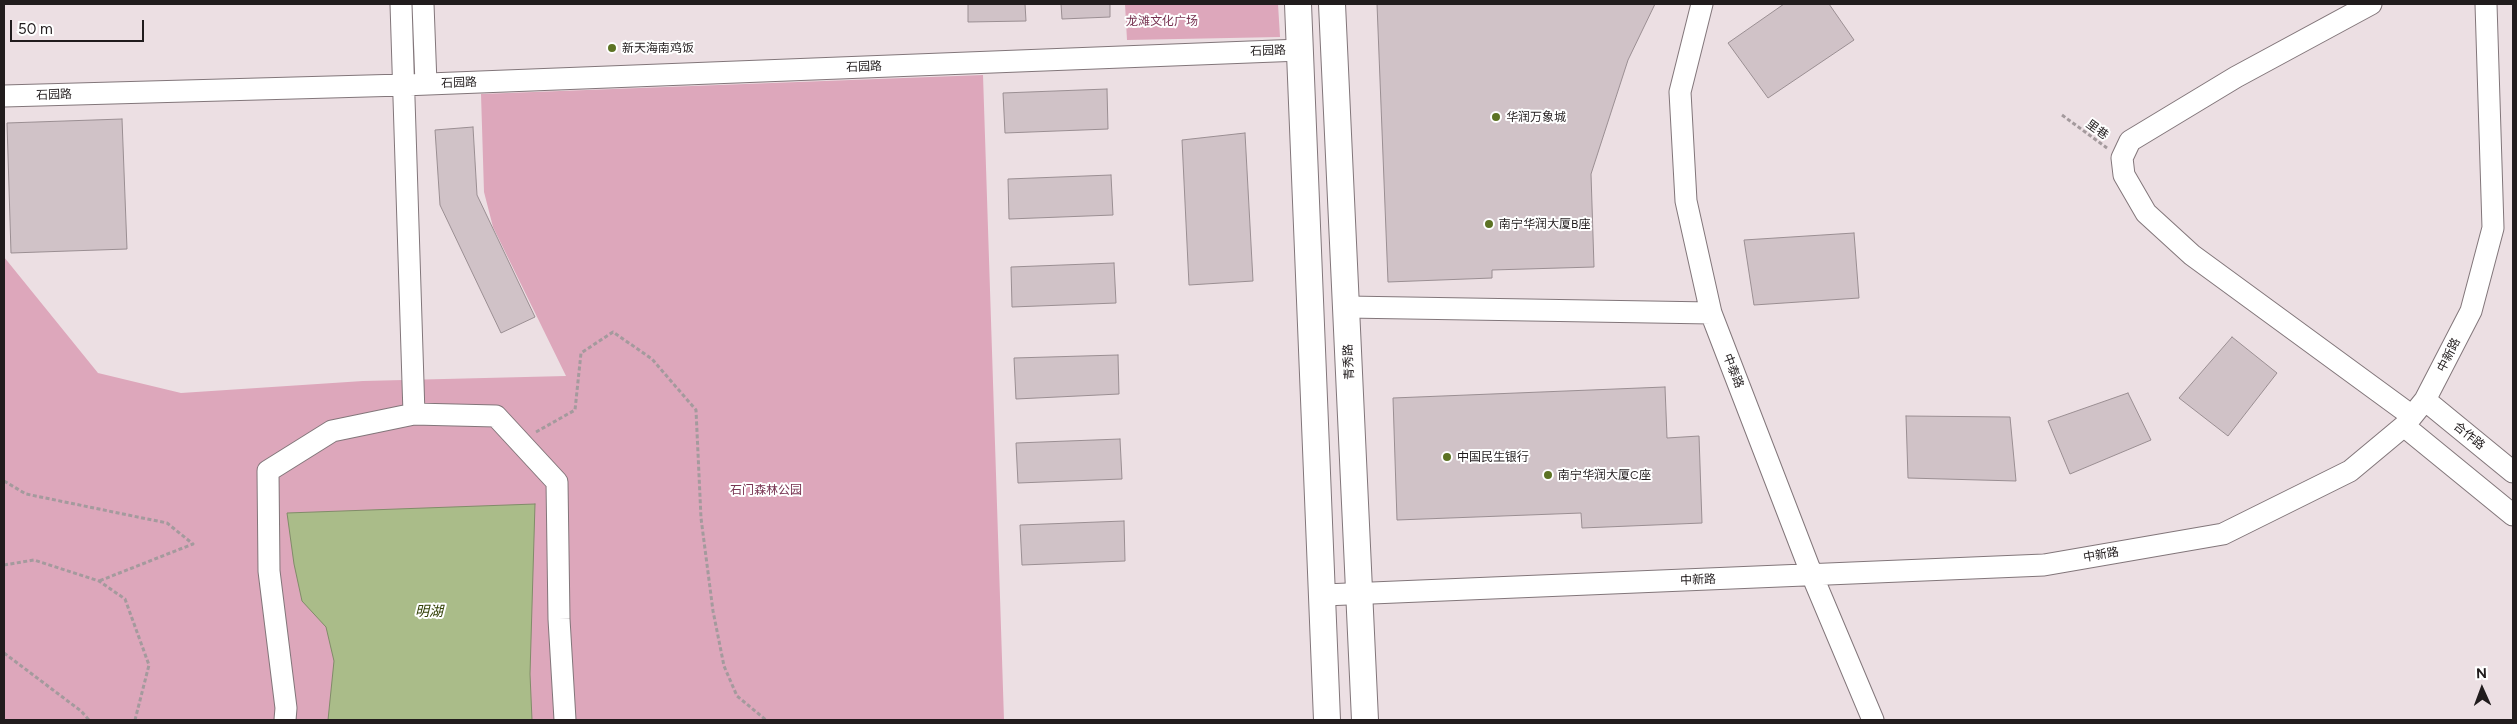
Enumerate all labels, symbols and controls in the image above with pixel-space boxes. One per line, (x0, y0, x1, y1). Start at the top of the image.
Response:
scale bar (12, 10, 146, 42)
park label: 龙滩文化广场 (1126, 14, 1198, 28)
text: 50 m (18, 20, 53, 38)
place label: 新天海南鸡饭 (622, 41, 694, 55)
marker: 新天海南鸡饭 (606, 42, 618, 54)
street label: 石园路 (1250, 43, 1286, 59)
street label: 石园路 (846, 59, 882, 75)
street label: 石园路 (441, 75, 477, 91)
street label: 石园路 (36, 87, 72, 103)
place label: 华润万象城 (1506, 110, 1566, 124)
marker: 华润万象城 (1490, 111, 1502, 123)
street label: 里巷 (2083, 117, 2111, 143)
place label: 南宁华润大厦B座 (1499, 217, 1590, 231)
marker: 南宁华润大厦B座 (1483, 218, 1495, 230)
street label: 中新路 (2434, 336, 2464, 374)
street label: 青秀路 (1341, 344, 1357, 380)
street label: 中泰路 (1720, 352, 1746, 390)
street label: 合作路 (2450, 419, 2488, 453)
place label: 中国民生银行 (1457, 450, 1529, 464)
marker: 中国民生银行 (1441, 451, 1453, 463)
place label: 南宁华润大厦C座 (1558, 468, 1651, 482)
marker: 南宁华润大厦C座 (1542, 469, 1554, 481)
park label: 石门森林公园 (730, 483, 802, 497)
street label: 中新路 (2082, 545, 2120, 565)
street label: 中新路 (1680, 572, 1716, 588)
water label: 明湖 (415, 604, 443, 620)
north arrow (2457, 664, 2507, 714)
text: N (2476, 665, 2487, 682)

